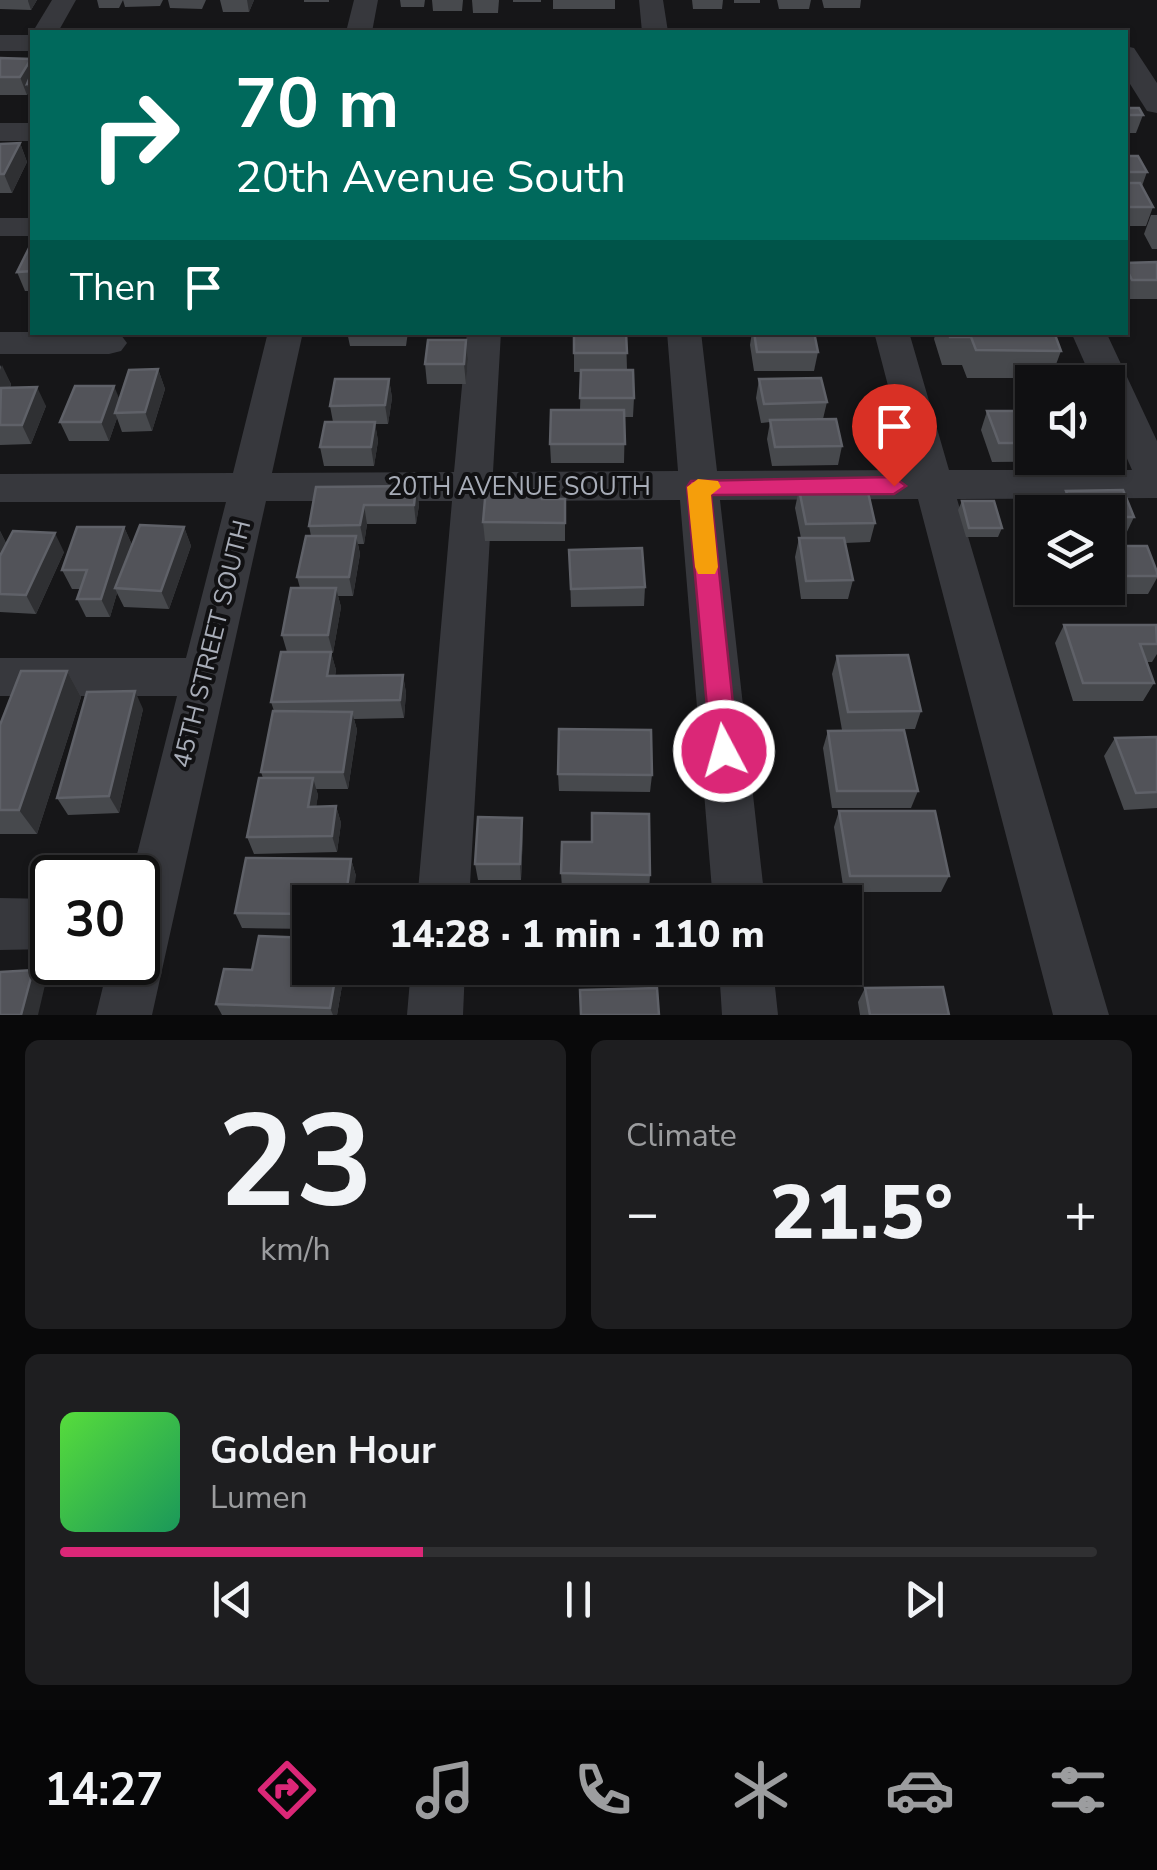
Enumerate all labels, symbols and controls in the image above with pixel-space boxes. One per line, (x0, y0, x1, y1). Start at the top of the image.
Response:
text: 70 m (235, 56, 399, 152)
icon: right (70, 70, 200, 200)
text: 20th Avenue South (235, 147, 626, 208)
icon: arrive (176, 260, 231, 315)
text: Then (70, 262, 156, 313)
map controls (1015, 365, 1125, 605)
button: sound (1015, 365, 1125, 475)
pin (852, 384, 937, 487)
icon: arrive (867, 399, 922, 454)
street label: 20TH AVENUE SOUTH (387, 470, 651, 504)
button: layers (1015, 495, 1125, 605)
street label: 45TH STREET SOUTH (165, 516, 259, 772)
position arrow (672, 699, 776, 803)
speed limit sign: 30 (30, 855, 160, 985)
text: 14:28 · 1 min · 110 m (389, 909, 765, 960)
text: 23 (217, 1074, 374, 1251)
text: Climate (626, 1114, 737, 1157)
text: 21.5° (770, 1162, 953, 1264)
text: − (626, 1176, 659, 1251)
text: + (1064, 1176, 1097, 1251)
text: km/h (260, 1228, 331, 1271)
text: Golden Hour (210, 1425, 436, 1476)
text: Lumen (210, 1476, 308, 1519)
icon: previous (205, 1572, 260, 1627)
icon: pause (551, 1572, 606, 1627)
icon: next (897, 1572, 952, 1627)
icon: directions (252, 1755, 322, 1825)
icon: music (410, 1755, 480, 1825)
icon: phone (568, 1755, 638, 1825)
icon: climate (726, 1755, 796, 1825)
icon: car (885, 1755, 955, 1825)
icon: filters (1043, 1755, 1113, 1825)
text: 14:27 (44, 1760, 163, 1821)

